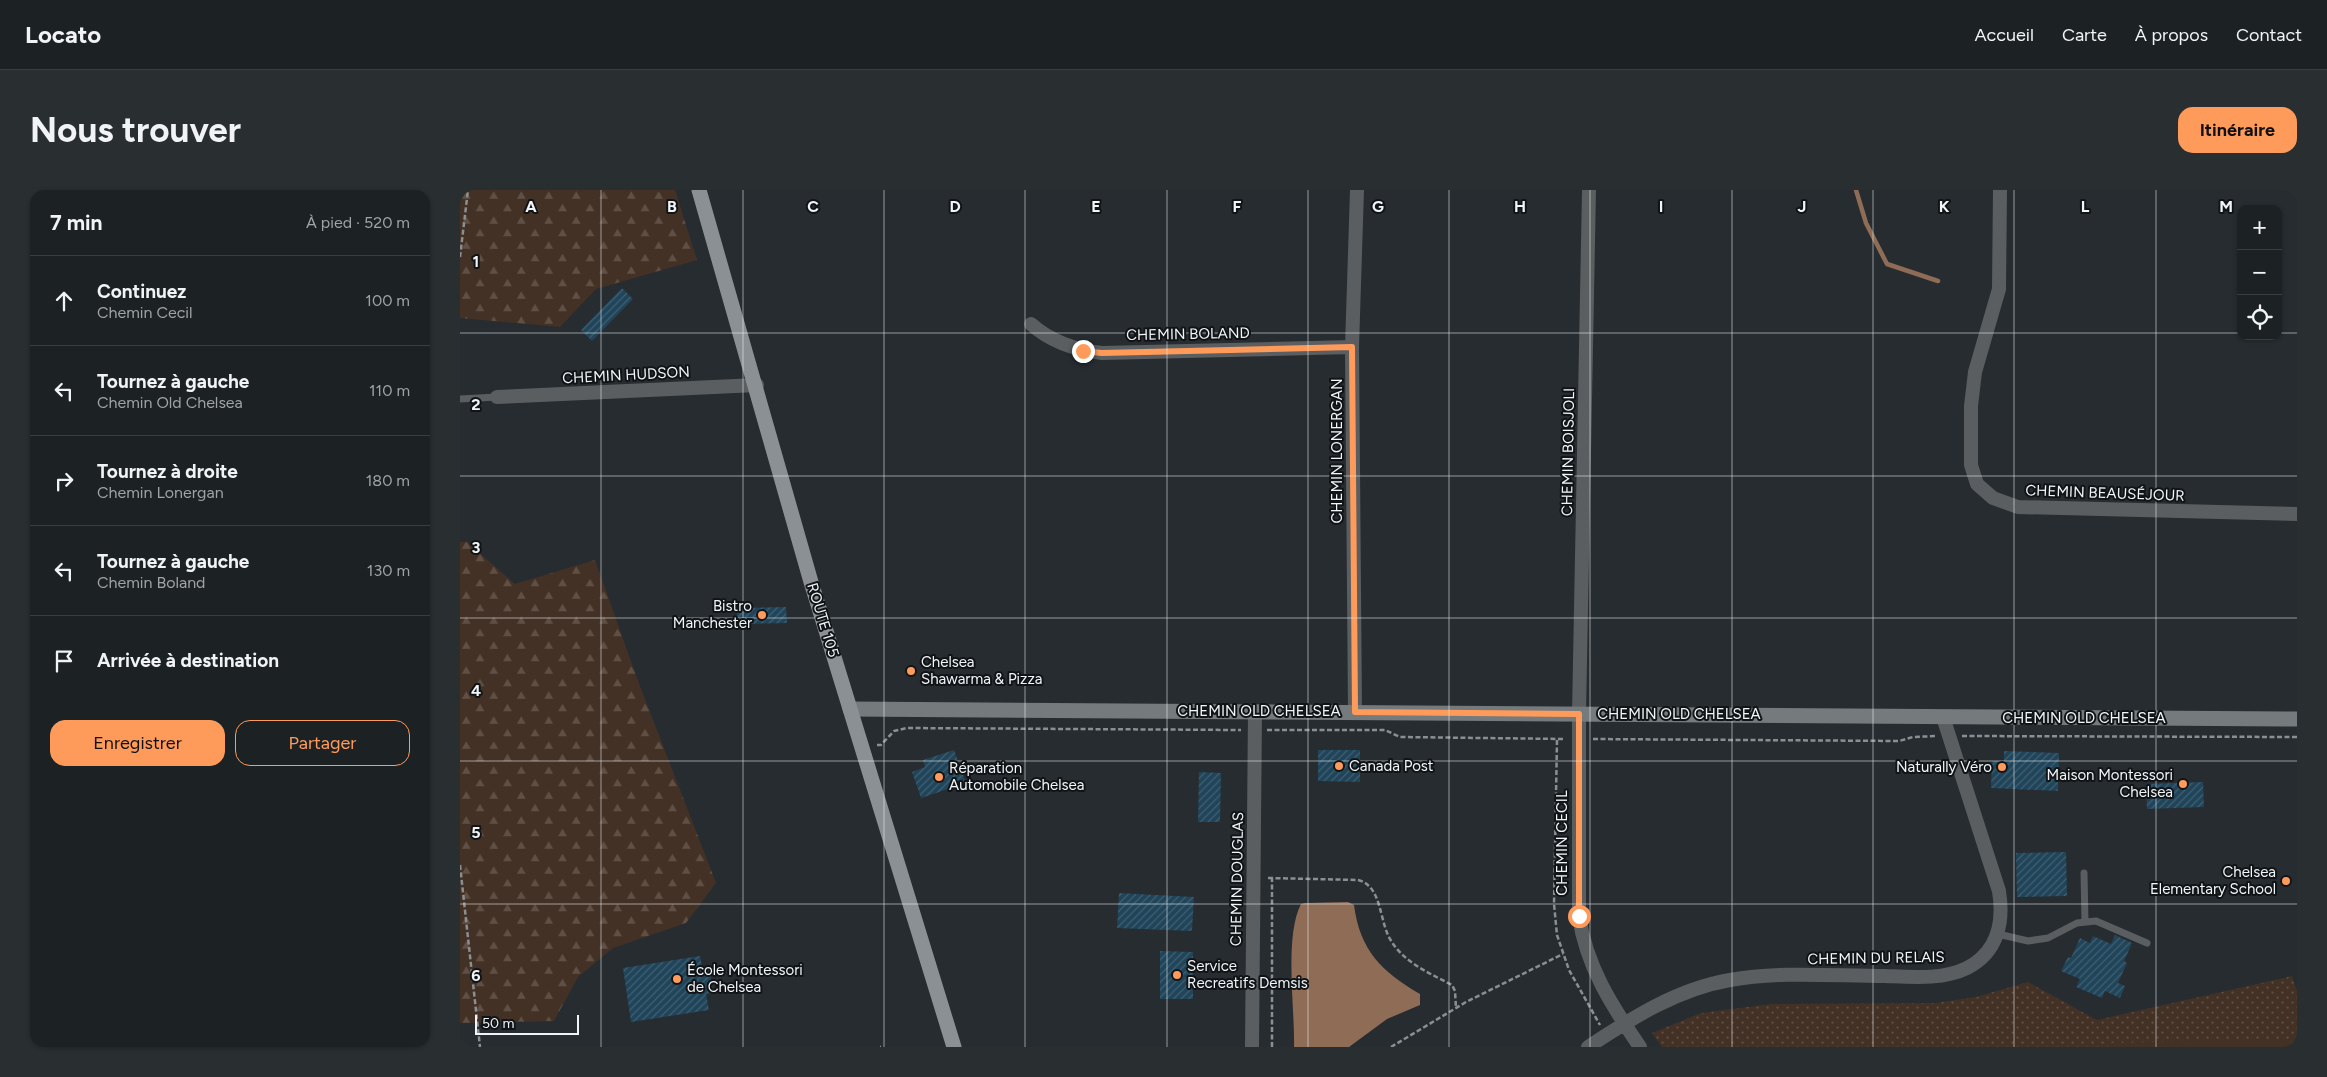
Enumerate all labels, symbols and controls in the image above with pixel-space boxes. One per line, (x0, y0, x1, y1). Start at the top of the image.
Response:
text: Locato (25, 20, 101, 49)
text: Accueil (1974, 24, 2034, 46)
text: Carte (2062, 24, 2107, 46)
text: À propos (2135, 24, 2208, 46)
text: Contact (2236, 24, 2302, 46)
button: Itinéraire (2178, 107, 2297, 153)
text: Nous trouver (30, 109, 241, 151)
text: A (525, 197, 537, 216)
text: B (667, 197, 677, 216)
text: C (807, 197, 819, 216)
text: D (949, 197, 961, 216)
text: E (1091, 197, 1101, 216)
text: F (1233, 197, 1242, 216)
text: G (1372, 197, 1384, 216)
text: H (1514, 197, 1526, 216)
text: I (1659, 197, 1663, 216)
text: J (1798, 197, 1806, 216)
text: K (1939, 197, 1950, 216)
text: L (2081, 197, 2090, 216)
text: M (2219, 197, 2233, 216)
map controls (2237, 205, 2282, 340)
button: + (2237, 205, 2282, 250)
text: 7 min (50, 210, 102, 235)
text: À pied · 520 m (306, 213, 410, 232)
button: − (2237, 250, 2282, 295)
text: 1 (473, 252, 479, 271)
text: Continuez (97, 280, 186, 303)
icon: ahead (50, 287, 78, 315)
text: 100 m (365, 291, 410, 310)
button: locate (2237, 295, 2282, 340)
text: Chemin Cecil (97, 303, 193, 322)
street label: CHEMIN BOLAND (1126, 324, 1250, 344)
route end (1072, 340, 1095, 363)
street label: CHEMIN HUDSON (562, 363, 690, 387)
text: Tournez à gauche (97, 370, 249, 393)
icon: left (50, 377, 78, 405)
street label: CHEMIN LONERGAN (1328, 378, 1346, 524)
text: 110 m (369, 381, 410, 400)
street label: CHEMIN BOISJOLI (1558, 388, 1578, 516)
text: Chemin Old Chelsea (97, 393, 243, 412)
text: 2 (471, 395, 481, 414)
text: Tournez à droite (97, 460, 238, 483)
icon: right (50, 467, 78, 495)
text: 180 m (366, 471, 410, 490)
street label: CHEMIN BEAUSÉJOUR (2025, 481, 2185, 505)
text: Chemin Lonergan (97, 483, 224, 502)
text: 3 (472, 538, 481, 557)
text: Tournez à gauche (97, 550, 249, 573)
icon: left (50, 557, 78, 585)
text: 130 m (367, 561, 410, 580)
text: Chemin Boland (97, 573, 205, 592)
street label: ROUTE 105 (803, 581, 843, 659)
place label: Bistro Manchester (673, 597, 752, 632)
marker: Bistro Manchester (756, 609, 768, 621)
icon: arrive (50, 647, 78, 675)
text: Arrivée à destination (97, 649, 279, 672)
place label: Chelsea Shawarma & Pizza (921, 653, 1042, 688)
marker: Chelsea Shawarma & Pizza (905, 665, 917, 677)
text: 4 (471, 681, 481, 700)
street label: CHEMIN OLD CHELSEA (1177, 702, 1341, 720)
street label: CHEMIN OLD CHELSEA (1597, 705, 1761, 723)
street label: CHEMIN OLD CHELSEA (2002, 709, 2166, 727)
button: Enregistrer (50, 720, 225, 766)
button: Partager (235, 720, 410, 766)
place label: Canada Post (1349, 757, 1434, 775)
place label: Naturally Véro (1896, 758, 1992, 776)
place label: Réparation Automobile Chelsea (949, 759, 1084, 794)
marker: Canada Post (1333, 760, 1345, 772)
marker: Naturally Véro (1996, 761, 2008, 773)
place label: Maison Montessori Chelsea (2047, 766, 2173, 801)
marker: Réparation Automobile Chelsea (933, 771, 945, 783)
marker: Maison Montessori Chelsea (2177, 778, 2189, 790)
street label: CHEMIN CECIL (1553, 790, 1571, 896)
street label: CHEMIN DOUGLAS (1227, 812, 1247, 946)
text: 5 (471, 823, 481, 842)
place label: Chelsea Elementary School (2150, 863, 2276, 898)
marker: Chelsea Elementary School (2280, 875, 2292, 887)
route start (1568, 905, 1591, 928)
street label: CHEMIN DU RELAIS (1807, 948, 1945, 968)
place label: Service Recreatifs Demsis (1187, 957, 1308, 992)
place label: École Montessori de Chelsea (687, 961, 803, 996)
text: 6 (471, 966, 481, 985)
marker: Service Recreatifs Demsis (1171, 969, 1183, 981)
marker: École Montessori de Chelsea (671, 973, 683, 985)
scale bar (475, 1012, 579, 1035)
text: 50 m (482, 1015, 514, 1032)

